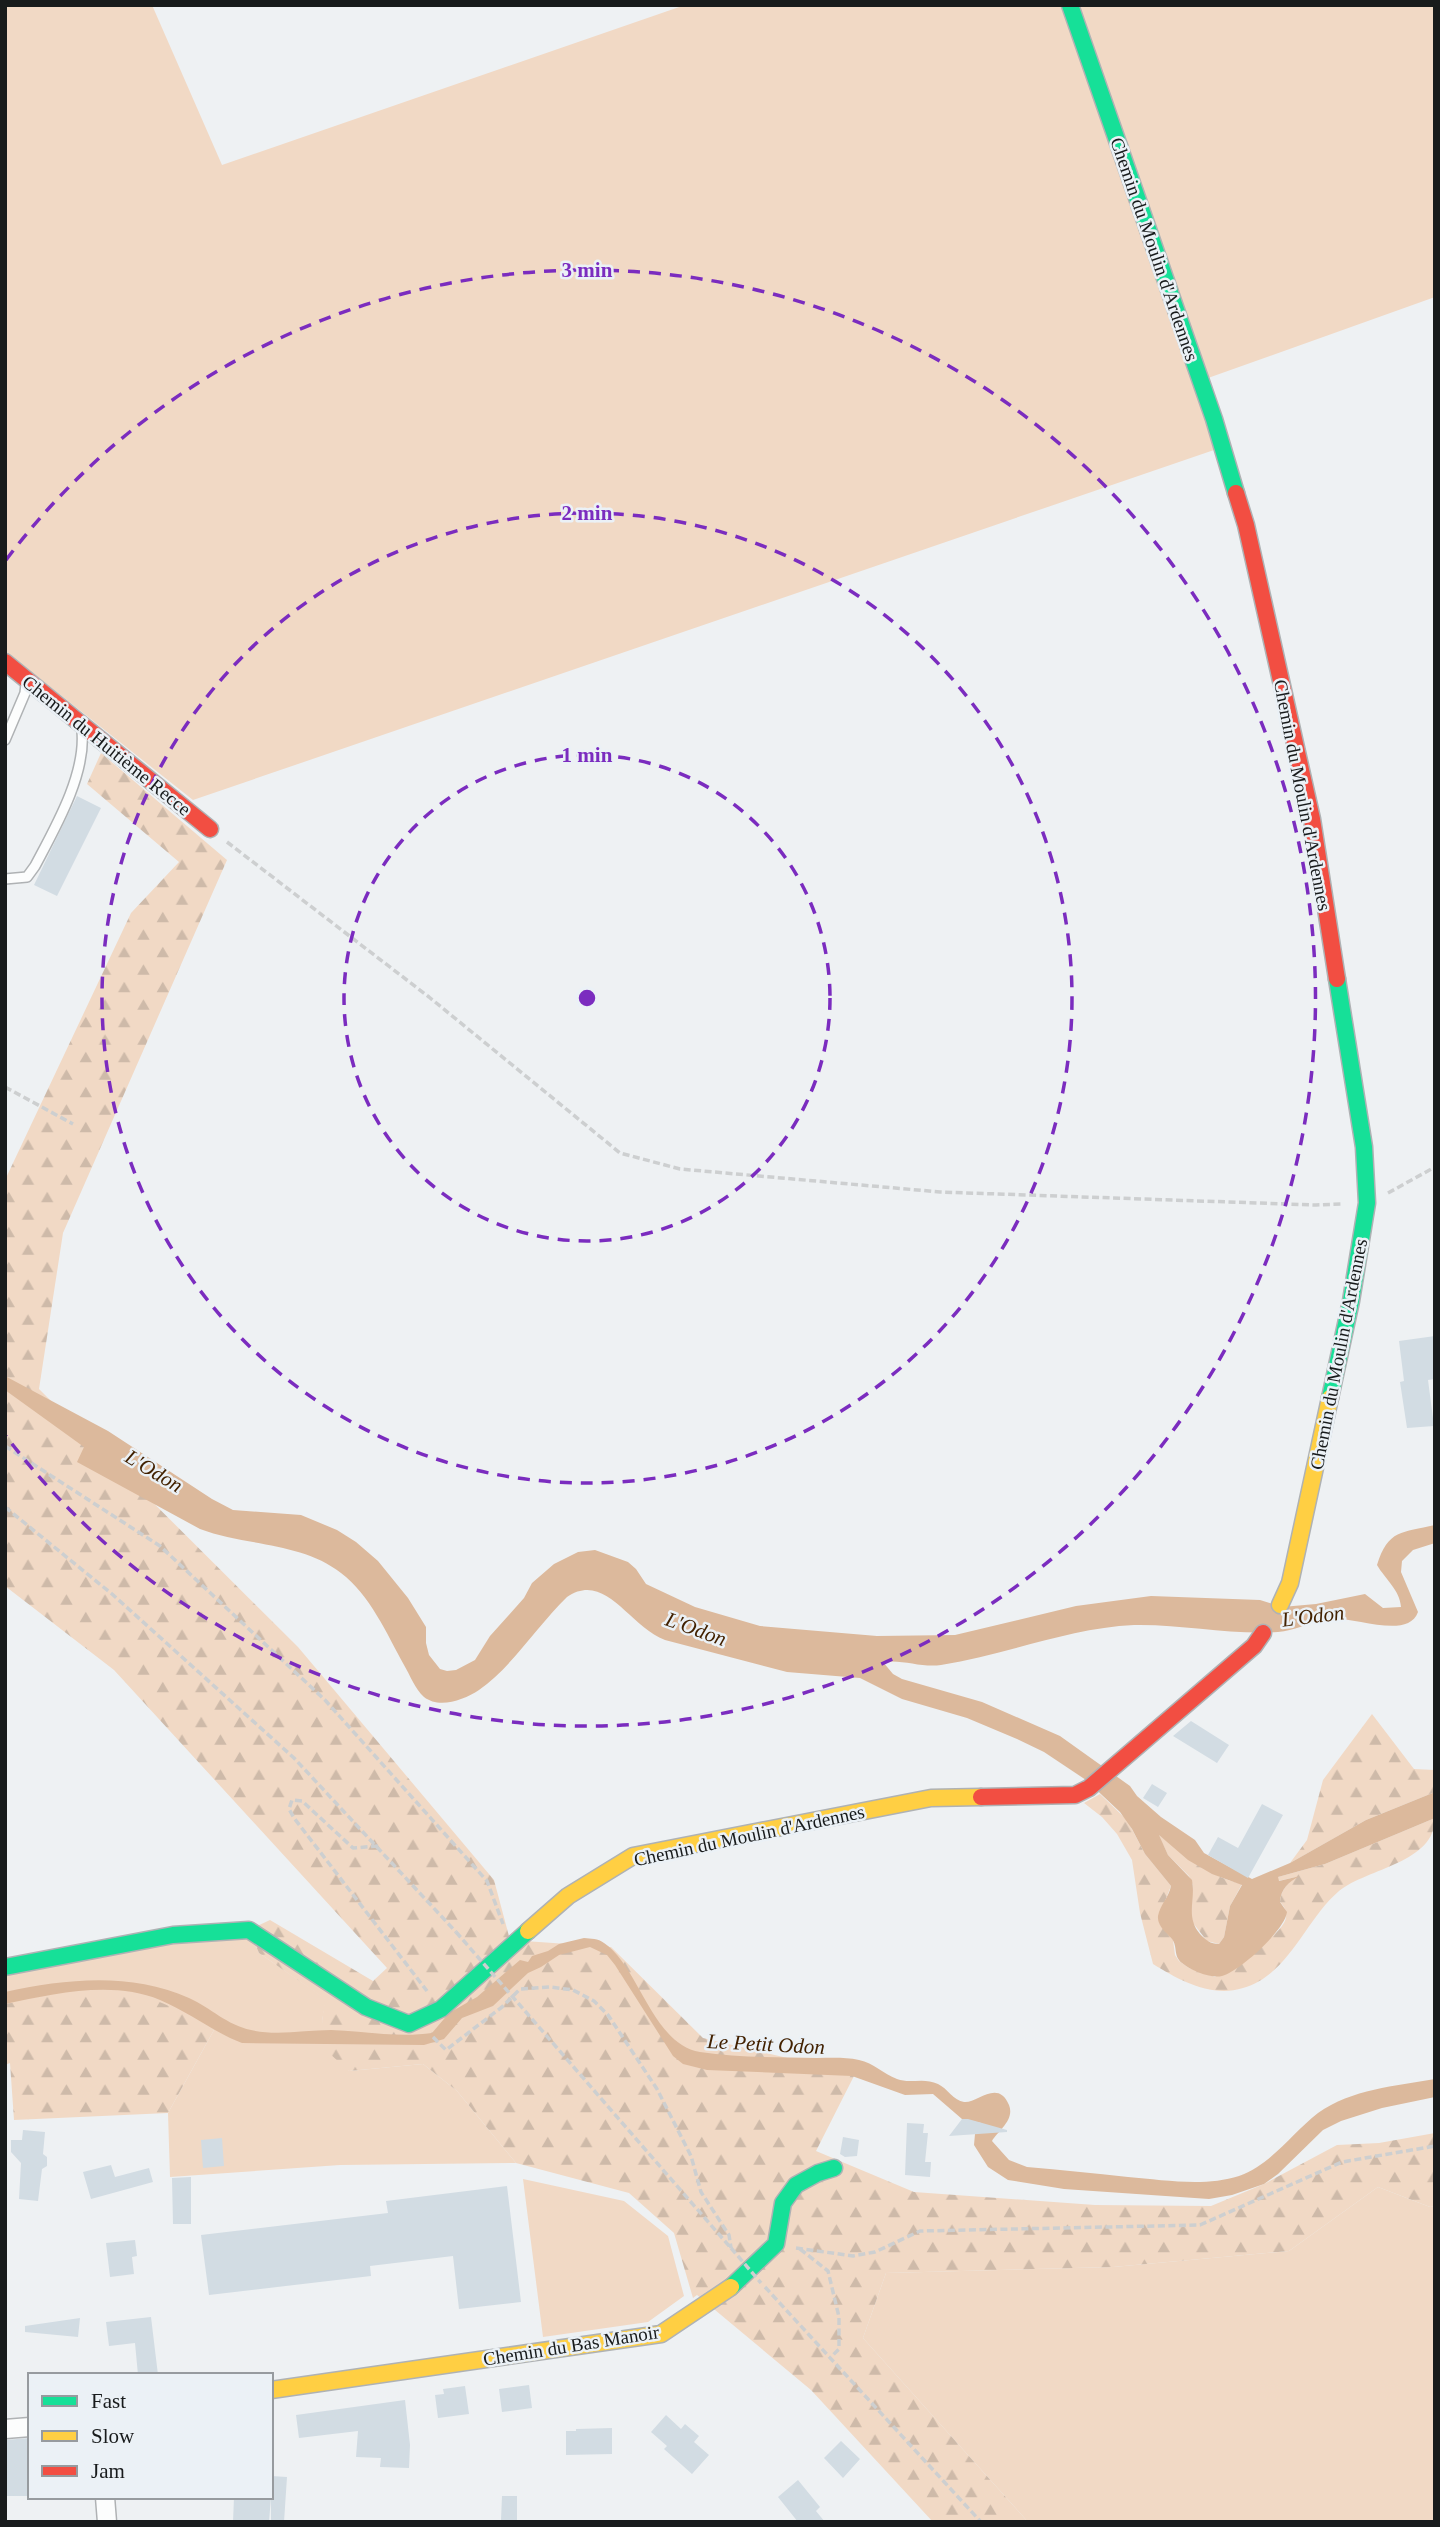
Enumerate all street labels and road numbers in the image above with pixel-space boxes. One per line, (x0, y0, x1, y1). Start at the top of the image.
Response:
street label: Chemin du Moulin d'Ardennes (1106, 135, 1203, 364)
street label: Chemin du Huitième Recce (18, 671, 195, 820)
street label: Chemin du Moulin d'Ardennes (1270, 678, 1335, 912)
street label: Chemin du Moulin d'Ardennes (1306, 1237, 1371, 1471)
street label: Chemin du Moulin d'Ardennes (632, 1801, 866, 1870)
street label: Chemin du Bas Manoir (482, 2321, 661, 2370)

